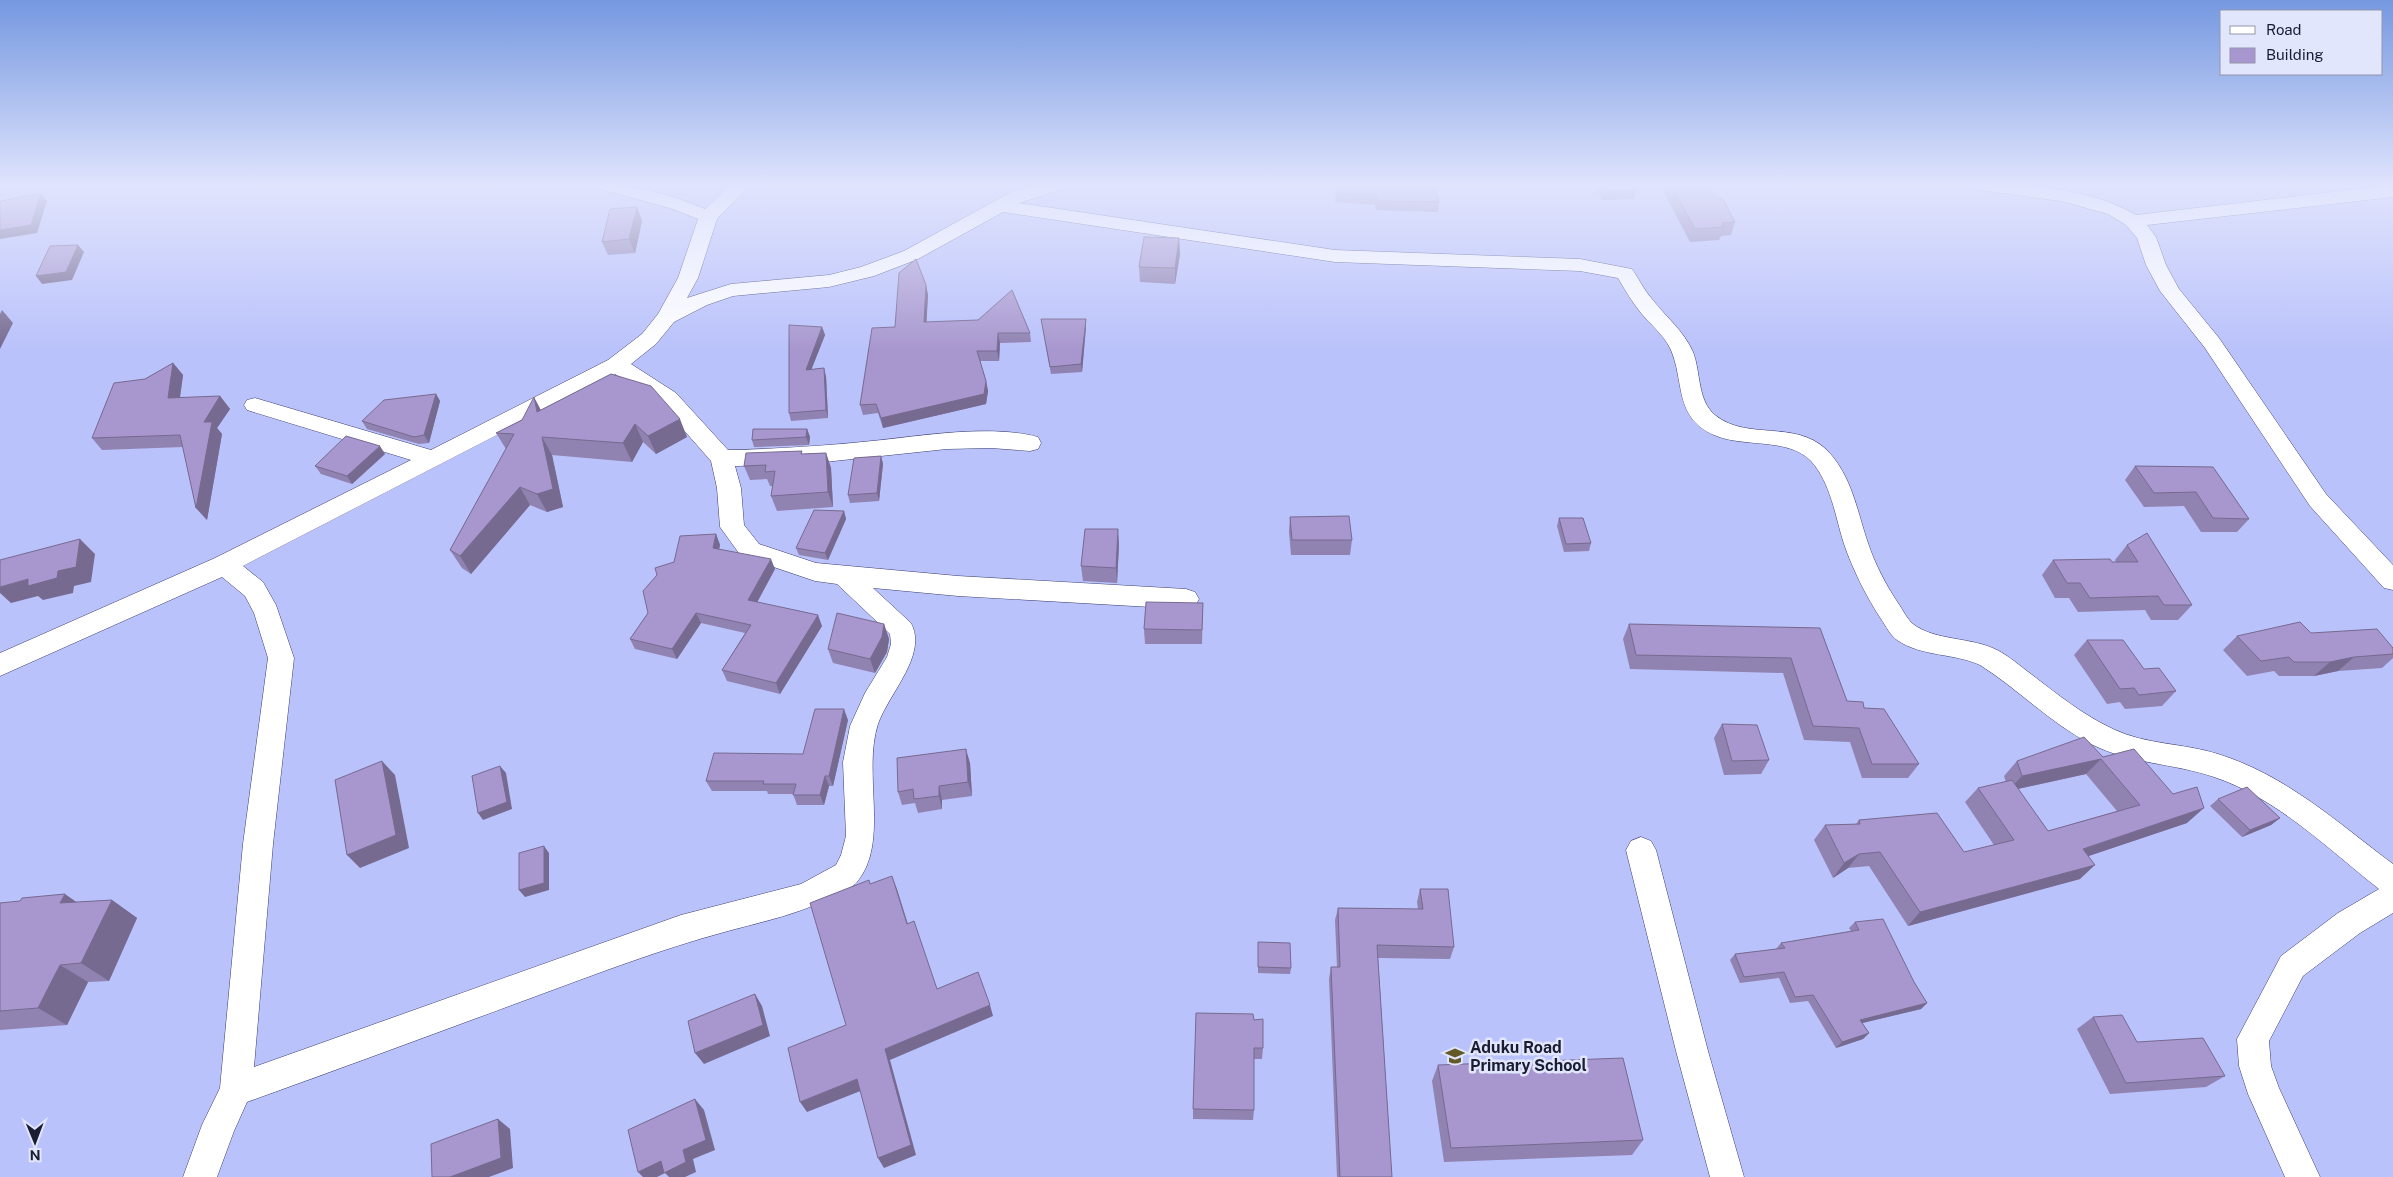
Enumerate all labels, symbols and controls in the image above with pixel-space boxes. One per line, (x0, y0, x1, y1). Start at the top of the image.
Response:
legend (2220, 10, 2383, 75)
text: Road (2266, 21, 2302, 38)
text: Building (2266, 46, 2324, 63)
place label: Aduku Road Primary School (1470, 1038, 1587, 1075)
school or university icon: Aduku Road Primary School (1444, 1045, 1466, 1067)
north arrow (10, 1117, 60, 1167)
text: N (30, 1147, 41, 1163)

